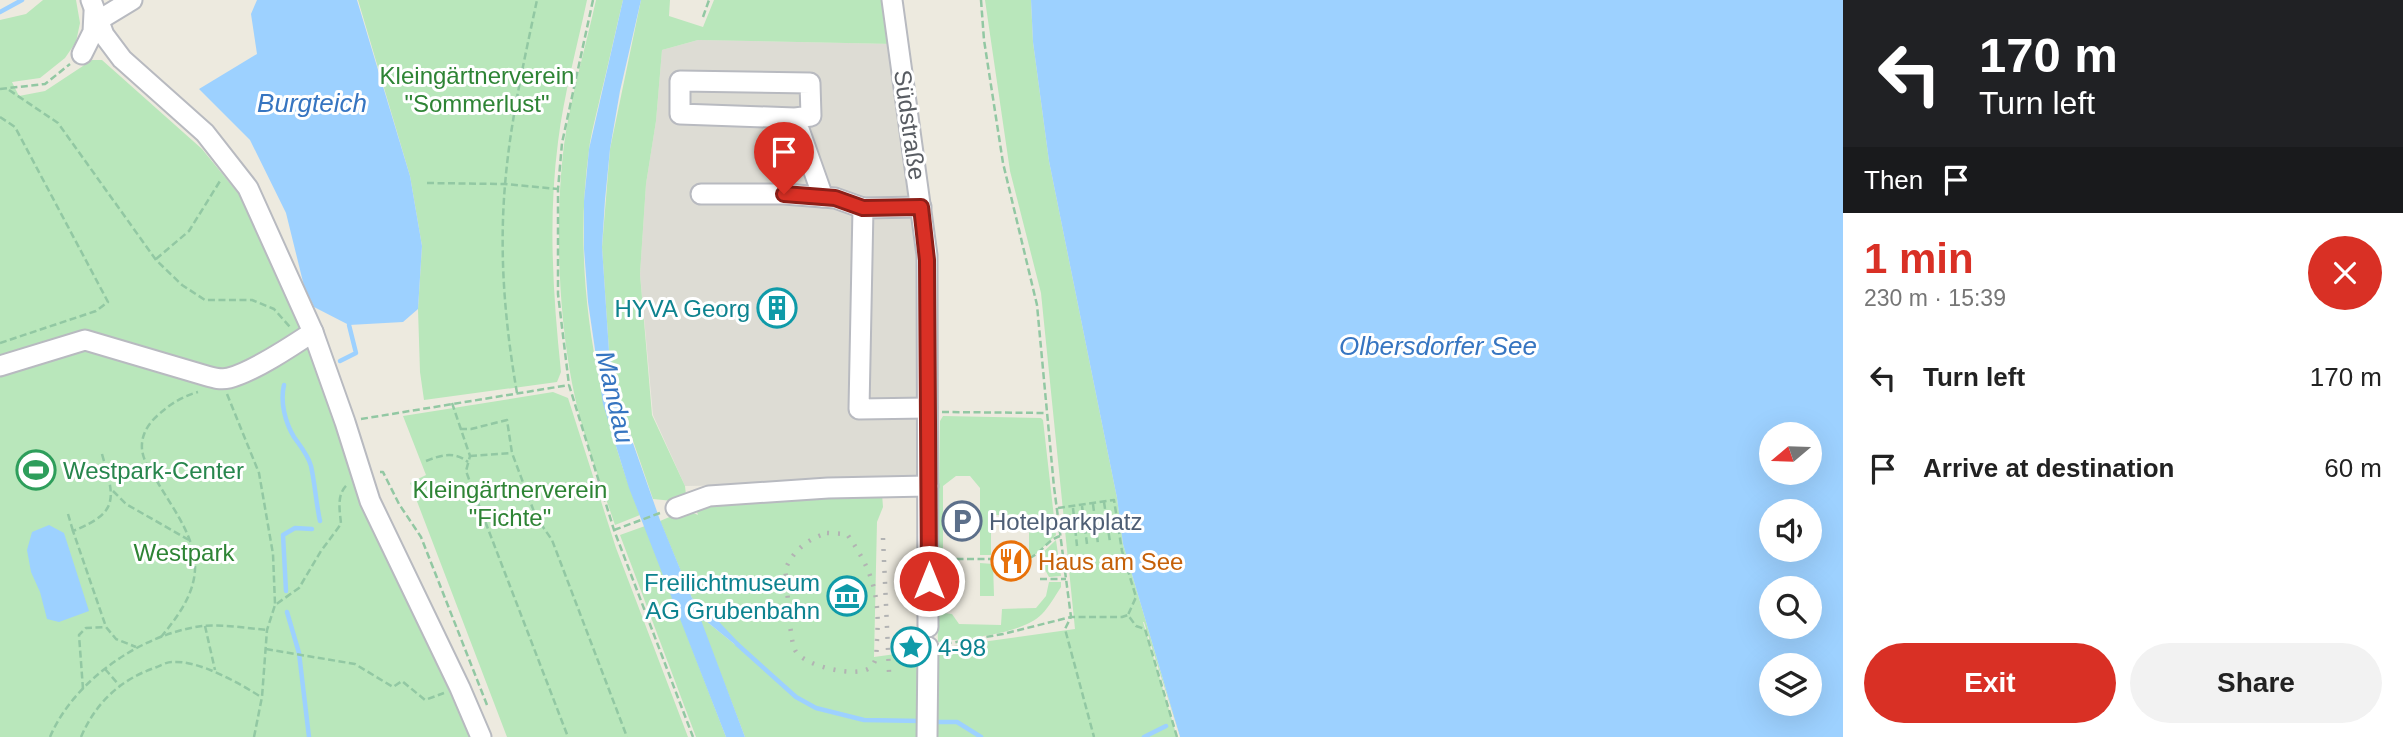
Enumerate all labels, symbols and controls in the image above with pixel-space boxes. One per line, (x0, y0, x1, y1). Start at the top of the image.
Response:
icon: left (1864, 28, 1955, 119)
text: 170 m (1979, 28, 2118, 82)
park label: Kleingärtnerverein "Sommerlust" (380, 62, 574, 117)
street label: Südstraße (889, 68, 931, 182)
text: Turn left (1979, 85, 2095, 121)
water label: Burgteich (257, 88, 367, 118)
pin (754, 122, 814, 194)
icon: arrive (765, 133, 803, 171)
icon: arrive (1937, 161, 1975, 199)
text: Then (1864, 165, 1923, 195)
text: 1 min (1864, 235, 1974, 282)
button: close (2308, 236, 2382, 310)
text: 230 m · 15:39 (1864, 285, 2006, 311)
building icon: HYVA Georg (756, 287, 798, 329)
place label: HYVA Georg (614, 295, 750, 322)
water label: Olbersdorfer See (1339, 331, 1537, 361)
water label: Mandau (590, 348, 640, 446)
icon: left (1864, 359, 1902, 397)
text: Turn left (1923, 362, 2025, 392)
text: 170 m (2310, 362, 2382, 392)
north arrow (1759, 422, 1822, 485)
map controls (1759, 422, 1822, 716)
sports icon: Westpark-Center (15, 449, 57, 491)
icon: arrive (1864, 450, 1902, 488)
text: Arrive at destination (1923, 453, 2174, 483)
text: 60 m (2324, 453, 2382, 483)
place label: Westpark-Center (63, 457, 244, 484)
park label: Kleingärtnerverein "Fichte" (413, 476, 607, 531)
button: sound (1759, 499, 1822, 562)
parking icon: Hotelparkplatz (941, 500, 983, 542)
place label: Hotelparkplatz (989, 508, 1142, 535)
park label: Westpark (134, 539, 235, 566)
restaurant icon: Haus am See (990, 540, 1032, 582)
position arrow (892, 544, 966, 618)
place label: Haus am See (1038, 548, 1183, 575)
place label: Freilichtmuseum AG Grubenbahn (644, 569, 820, 624)
museum icon: Freilichtmuseum AG Grubenbahn (826, 575, 868, 617)
button: search (1759, 576, 1822, 639)
place icon: 4-98 (890, 626, 932, 668)
place label: 4-98 (938, 634, 986, 661)
button: Exit (1864, 643, 2116, 723)
button: Share (2130, 643, 2382, 723)
button: layers (1759, 653, 1822, 716)

